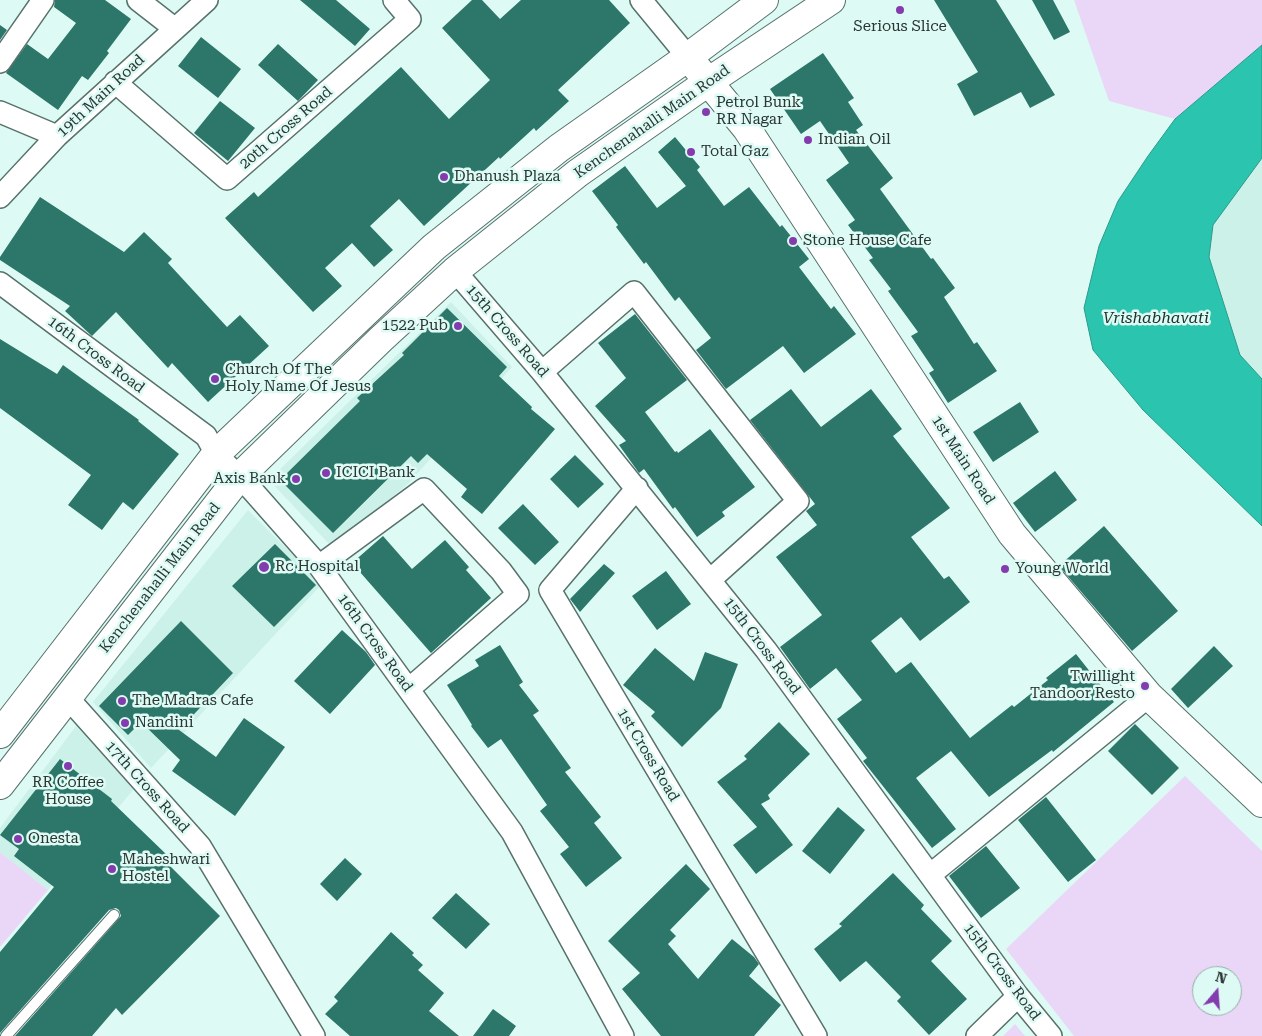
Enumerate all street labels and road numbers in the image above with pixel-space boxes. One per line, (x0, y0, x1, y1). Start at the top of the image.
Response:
street label: 19th Main Road (53, 51, 149, 141)
street label: Kenchenahalli Main Road (571, 61, 733, 183)
street label: 20th Cross Road (236, 83, 336, 173)
street label: 15th Cross Road (462, 281, 552, 381)
street label: 16th Cross Road (44, 313, 148, 397)
street label: 1st Main Road (928, 412, 998, 508)
street label: Kenchenahalli Main Road (96, 499, 224, 657)
street label: 16th Cross Road (333, 590, 417, 696)
street label: 15th Cross Road (720, 594, 804, 698)
street label: 1st Cross Road (613, 705, 683, 805)
street label: 17th Cross Road (101, 738, 193, 836)
street label: 15th Cross Road (960, 920, 1044, 1024)

